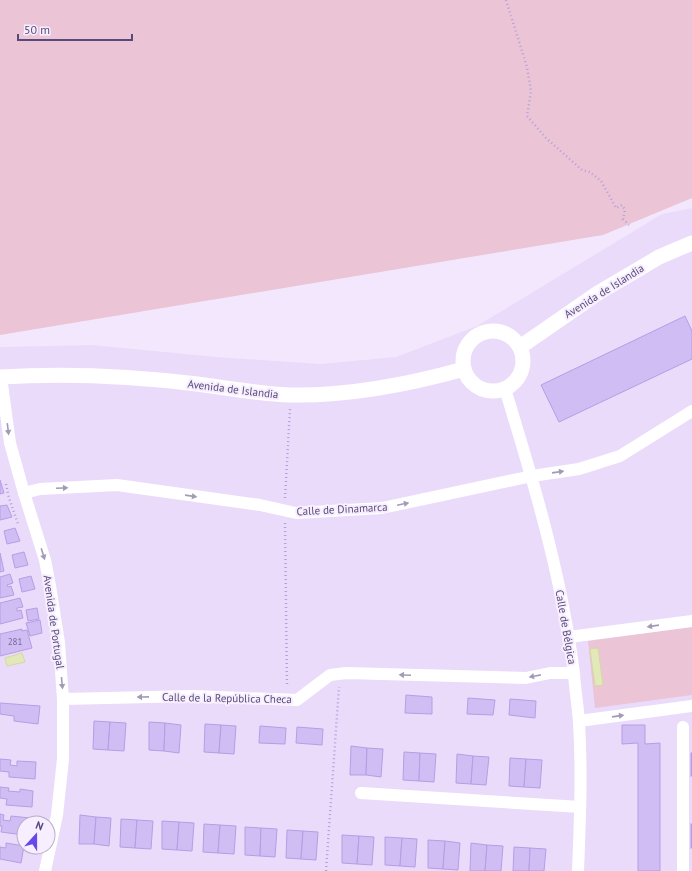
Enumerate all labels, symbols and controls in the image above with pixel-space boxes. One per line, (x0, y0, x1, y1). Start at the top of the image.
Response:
scale bar (18, 16, 132, 42)
text: 50 m (24, 22, 50, 37)
street label: Avenida de Islandia (562, 261, 646, 321)
street label: Avenida de Islandia (187, 376, 279, 402)
one-way arrow (5, 423, 11, 435)
one-way arrow (552, 469, 564, 475)
one-way arrow (56, 484, 68, 491)
one-way arrow (185, 492, 197, 499)
street label: Calle de Dinamarca (296, 500, 388, 518)
one-way arrow (397, 500, 409, 506)
one-way arrow (40, 549, 46, 561)
street label: Avenida de Portugal (40, 574, 68, 671)
street label: Calle de Bélgica (553, 589, 579, 665)
one-way arrow (647, 623, 659, 629)
house number: 281 (8, 636, 22, 647)
one-way arrow (398, 672, 411, 678)
one-way arrow (528, 674, 541, 680)
one-way arrow (59, 677, 66, 689)
street label: Calle de la República Checa (162, 690, 292, 706)
one-way arrow (136, 694, 149, 700)
one-way arrow (612, 713, 624, 719)
north arrow (16, 815, 56, 855)
text: N (34, 818, 45, 833)

